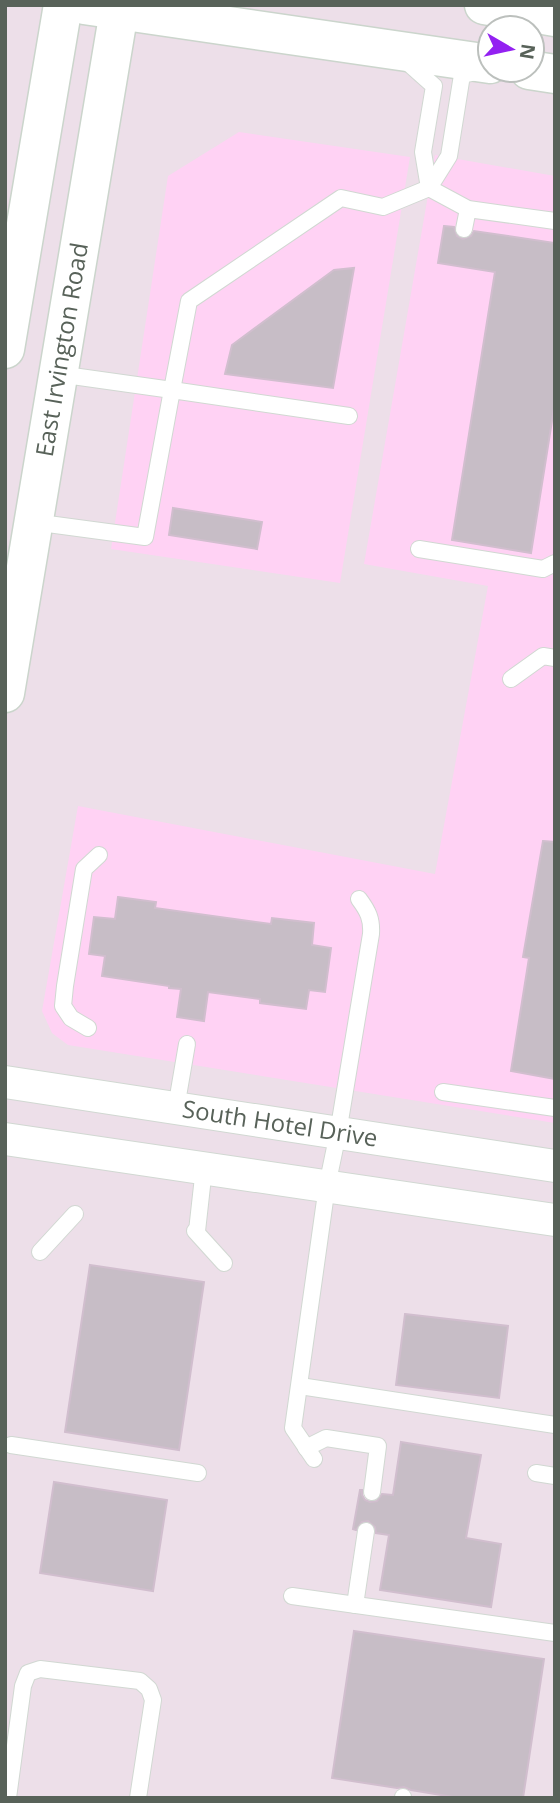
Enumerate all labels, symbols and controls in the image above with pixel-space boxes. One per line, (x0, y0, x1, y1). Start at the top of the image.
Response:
north arrow (476, 14, 546, 84)
text: N (514, 42, 542, 61)
street label: East Irvington Road (27, 240, 95, 459)
street label: South Hotel Drive (180, 1091, 380, 1154)

